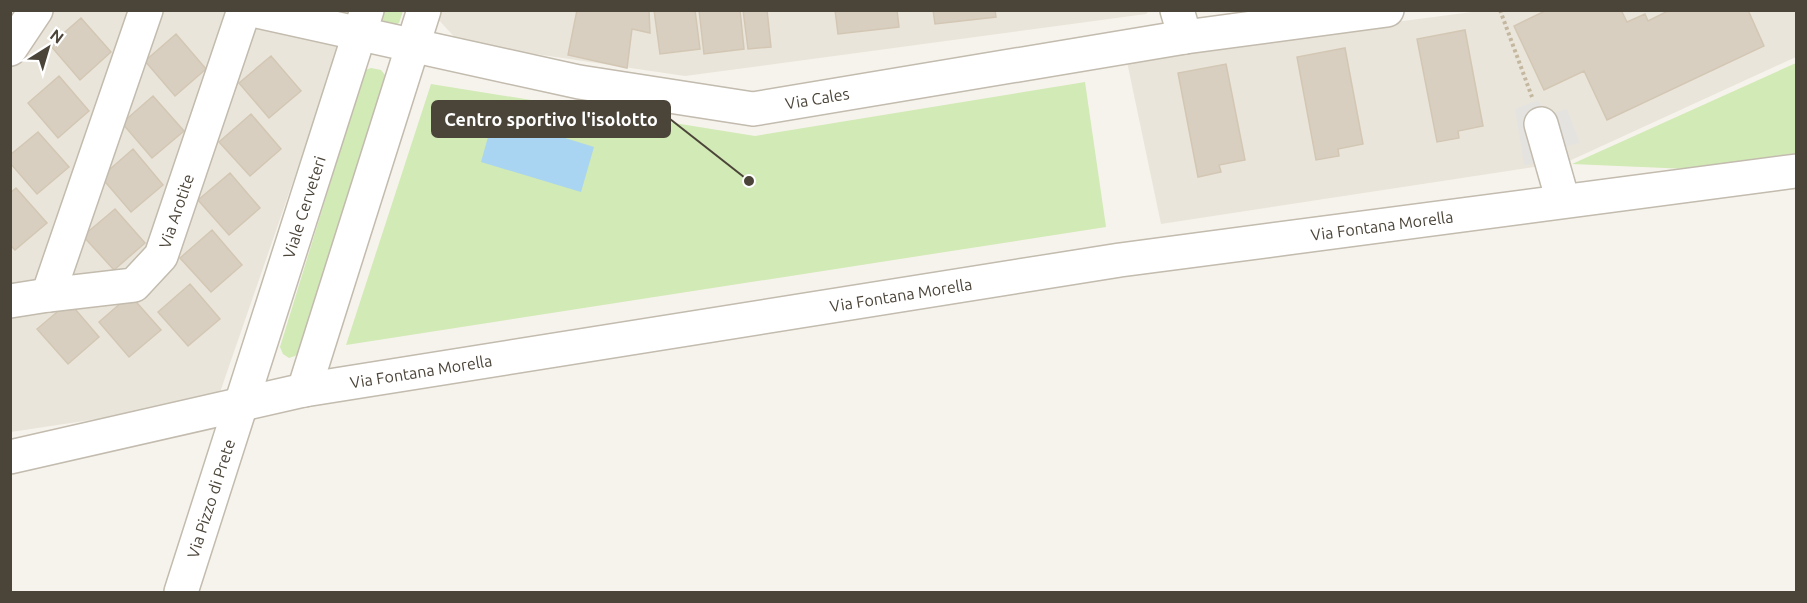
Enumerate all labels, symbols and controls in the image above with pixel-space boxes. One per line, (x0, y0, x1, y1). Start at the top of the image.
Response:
north arrow (18, 18, 78, 78)
text: N (47, 25, 67, 47)
street label: Via Cales (784, 84, 851, 112)
callout: Centro sportivo l'isolotto (432, 101, 670, 137)
text: Centro sportivo l'isolotto (444, 109, 658, 129)
street label: Viale Cerveteri (279, 154, 329, 261)
street label: Via Arotite (155, 172, 197, 251)
street label: Via Fontana Morella (1309, 207, 1454, 244)
street label: Via Fontana Morella (829, 275, 973, 315)
street label: Via Fontana Morella (349, 351, 493, 392)
street label: Via Pizzo di Prete (183, 437, 238, 561)

